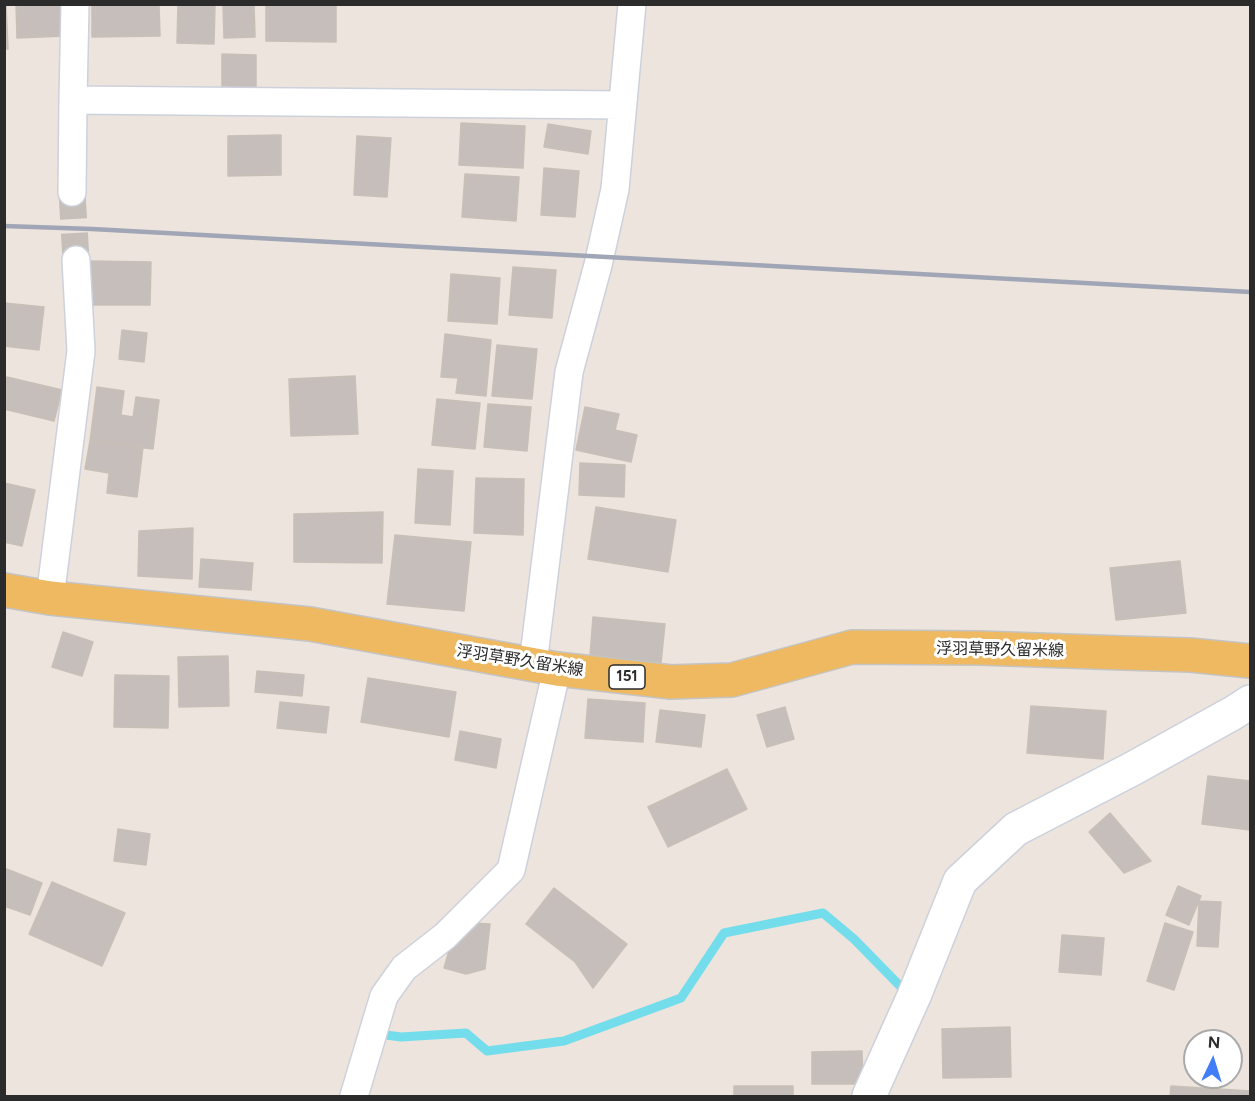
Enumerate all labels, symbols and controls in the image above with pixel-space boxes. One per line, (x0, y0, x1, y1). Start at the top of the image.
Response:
street label: 浮羽草野久留米線 (936, 639, 1064, 661)
street label: 浮羽草野久留米線 (455, 642, 585, 680)
road number: 151 (609, 665, 645, 689)
north arrow (1183, 1029, 1243, 1089)
text: N (1207, 1033, 1221, 1052)

